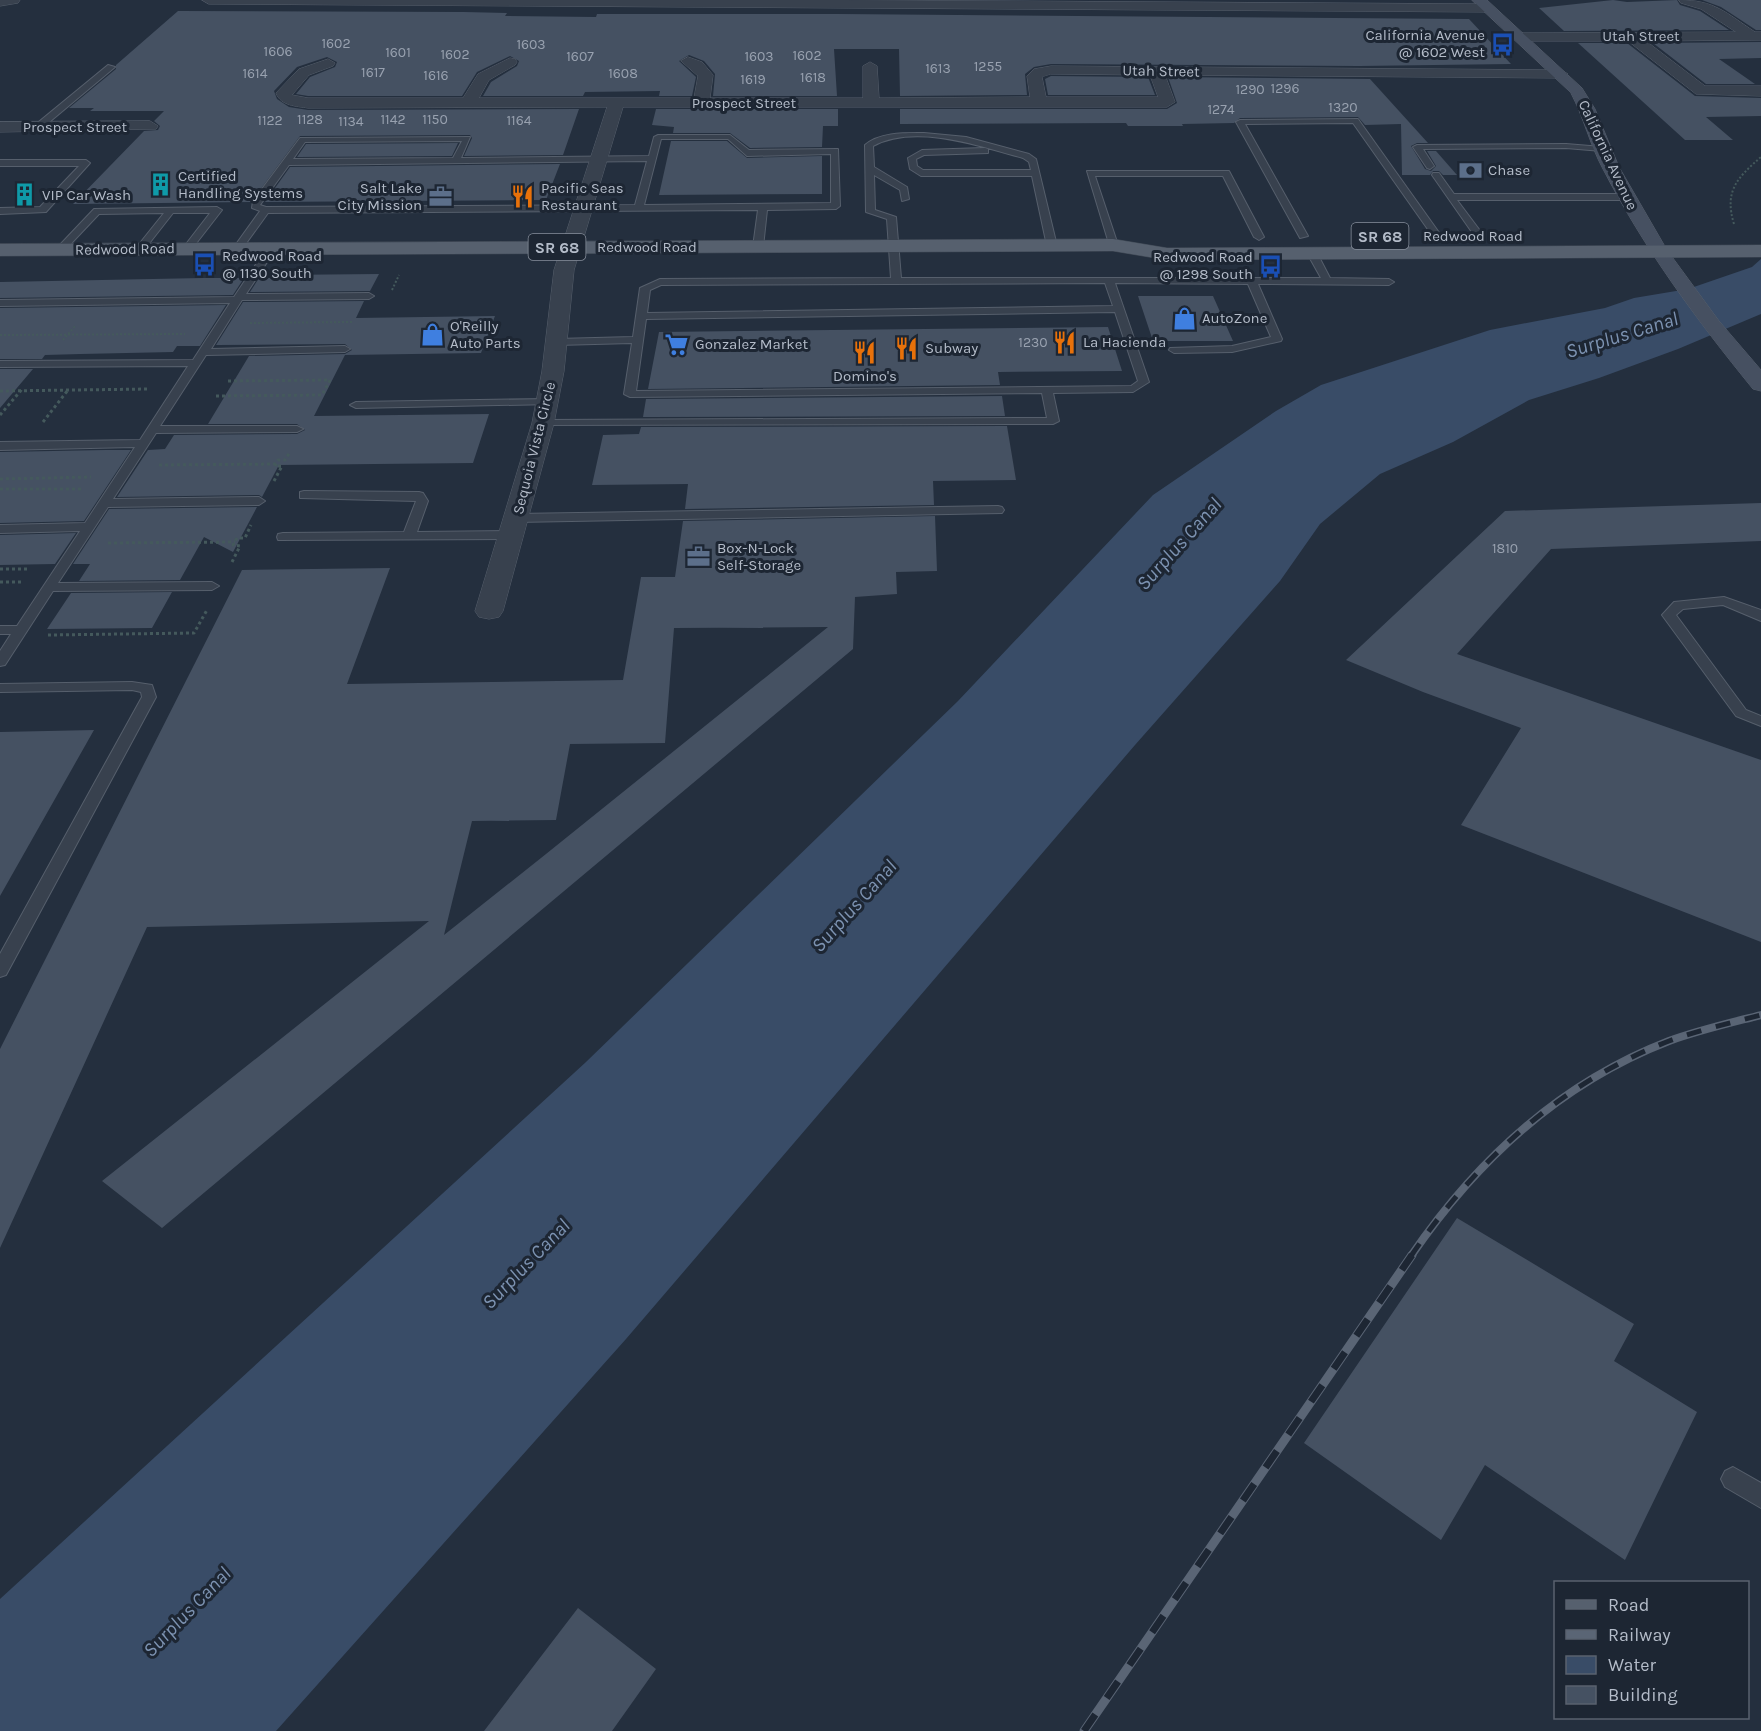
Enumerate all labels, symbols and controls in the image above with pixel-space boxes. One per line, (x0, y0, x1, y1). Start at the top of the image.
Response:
place label: California Avenue @ 1602 West (1365, 26, 1485, 61)
street label: Utah Street (1602, 27, 1680, 45)
bus stop icon: California Avenue @ 1602 West (1490, 31, 1516, 57)
house number: 1602 (321, 35, 351, 52)
house number: 1603 (516, 36, 546, 53)
house number: 1606 (264, 43, 292, 60)
house number: 1601 (385, 44, 411, 61)
house number: 1602 (440, 46, 470, 63)
house number: 1602 (792, 47, 822, 64)
house number: 1607 (566, 48, 594, 65)
house number: 1603 (744, 48, 774, 65)
house number: 1255 (974, 58, 1002, 75)
house number: 1613 (925, 60, 951, 77)
street label: Utah Street (1122, 61, 1200, 81)
house number: 1617 (361, 64, 385, 81)
house number: 1614 (242, 65, 268, 82)
house number: 1608 (608, 65, 638, 82)
house number: 1616 (423, 67, 449, 84)
house number: 1618 (800, 69, 826, 86)
house number: 1619 (740, 71, 766, 88)
house number: 1296 (1271, 80, 1299, 97)
house number: 1290 (1235, 81, 1265, 98)
street label: Prospect Street (692, 94, 797, 112)
street label: California Avenue (1575, 97, 1641, 213)
house number: 1320 (1328, 99, 1358, 116)
house number: 1274 (1207, 101, 1235, 118)
house number: 1128 (297, 111, 323, 128)
house number: 1142 (380, 111, 406, 128)
house number: 1150 (422, 111, 448, 128)
house number: 1122 (257, 112, 283, 129)
house number: 1164 (506, 112, 532, 129)
house number: 1134 (338, 113, 364, 130)
street label: Prospect Street (23, 118, 128, 136)
bank icon: Chase (1457, 157, 1483, 183)
place label: Chase (1488, 161, 1530, 179)
place label: Certified Handling Systems (178, 167, 303, 202)
building icon: Certified Handling Systems (147, 172, 173, 198)
place label: Salt Lake City Mission (337, 179, 422, 214)
place label: Pacific Seas Restaurant (541, 179, 624, 214)
building icon: VIP Car Wash (11, 182, 37, 208)
office icon: Salt Lake City Mission (427, 184, 453, 210)
restaurant icon: Pacific Seas Restaurant (510, 184, 536, 210)
place label: VIP Car Wash (42, 186, 131, 204)
road number: SR 68 (1352, 223, 1408, 249)
street label: Redwood Road (1423, 227, 1523, 245)
road number: SR 68 (528, 234, 586, 260)
street label: Redwood Road (597, 238, 697, 256)
street label: Redwood Road (75, 239, 175, 259)
place label: Redwood Road @ 1130 South (222, 247, 322, 282)
place label: Redwood Road @ 1298 South (1153, 248, 1253, 283)
bus stop icon: Redwood Road @ 1130 South (191, 252, 217, 278)
bus stop icon: Redwood Road @ 1298 South (1258, 253, 1284, 279)
shop icon: AutoZone (1171, 305, 1197, 331)
water label: Surplus Canal (1563, 307, 1681, 363)
place label: AutoZone (1202, 309, 1267, 327)
place label: O'Reilly Auto Parts (450, 317, 521, 352)
shop icon: O'Reilly Auto Parts (419, 322, 445, 348)
restaurant icon: La Hacienda (1052, 329, 1078, 355)
supermarket icon: Gonzalez Market (664, 331, 690, 357)
place label: La Hacienda (1083, 333, 1166, 351)
house number: 1230 (1018, 334, 1048, 351)
place label: Gonzalez Market (695, 335, 808, 353)
restaurant icon: Subway (894, 335, 920, 361)
restaurant icon: Domino's (852, 339, 878, 365)
place label: Subway (925, 339, 978, 357)
place label: Domino's (833, 367, 897, 385)
street label: Sequoia Vista Circle (509, 380, 559, 516)
water label: Surplus Canal (1132, 493, 1226, 595)
place label: Box-N-Lock Self-Storage (717, 539, 801, 574)
house number: 1810 (1492, 540, 1518, 557)
office icon: Box-N-Lock Self-Storage (686, 544, 712, 570)
water label: Surplus Canal (807, 855, 901, 957)
water label: Surplus Canal (477, 1214, 575, 1314)
water label: Surplus Canal (138, 1562, 236, 1662)
legend (1554, 1581, 1749, 1719)
text: Road (1608, 1594, 1649, 1616)
text: Railway (1608, 1624, 1671, 1646)
text: Water (1608, 1654, 1656, 1676)
text: Building (1608, 1684, 1678, 1706)

